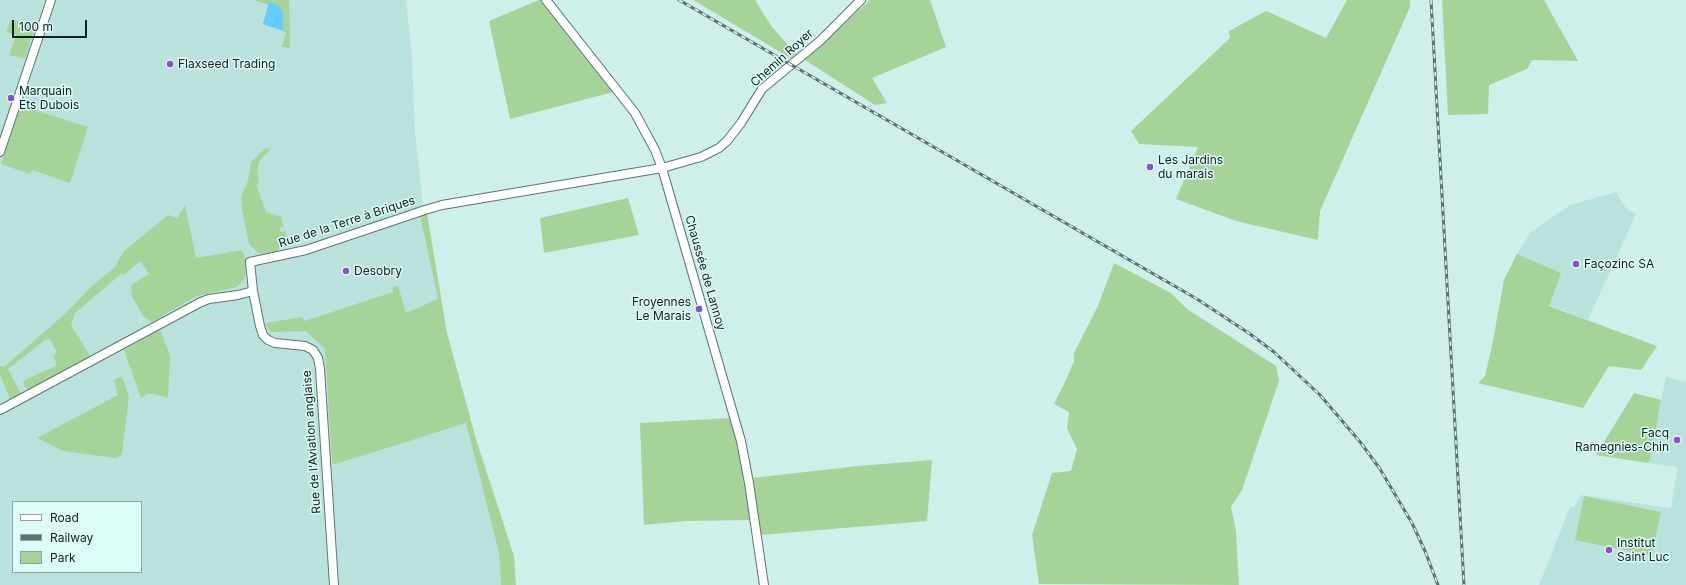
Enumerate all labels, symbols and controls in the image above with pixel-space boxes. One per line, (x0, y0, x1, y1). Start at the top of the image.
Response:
scale bar (14, 12, 89, 38)
text: 100 m (19, 19, 53, 34)
street label: Chemin Royer (748, 26, 816, 90)
place label: Flaxseed Trading (178, 57, 275, 71)
marker: Flaxseed Trading (165, 59, 175, 69)
place label: Marquain Ets Dubois (19, 84, 79, 112)
marker: Marquain Ets Dubois (6, 93, 16, 103)
place label: Les Jardins du marais (1158, 153, 1223, 181)
marker: Les Jardins du marais (1145, 162, 1155, 172)
street label: Rue de la Terre à Briques (277, 193, 417, 251)
street label: Chaussée de Lannoy (682, 214, 728, 332)
place label: Façozinc SA (1584, 257, 1654, 271)
marker: Façozinc SA (1571, 259, 1581, 269)
place label: Desobry (354, 264, 402, 278)
marker: Desobry (341, 266, 351, 276)
place label: Froyennes Le Marais (632, 295, 691, 323)
marker: Froyennes Le Marais (694, 304, 704, 314)
street label: Rue de l'Aviation anglaise (300, 370, 324, 514)
place label: Facq Ramegnies-Chin (1575, 426, 1669, 454)
marker: Facq Ramegnies-Chin (1672, 435, 1682, 445)
legend (12, 501, 142, 573)
text: Road (50, 510, 79, 525)
text: Railway (50, 530, 93, 545)
place label: Institut Saint Luc (1617, 536, 1669, 564)
marker: Institut Saint Luc (1604, 545, 1614, 555)
text: Park (50, 550, 76, 565)

